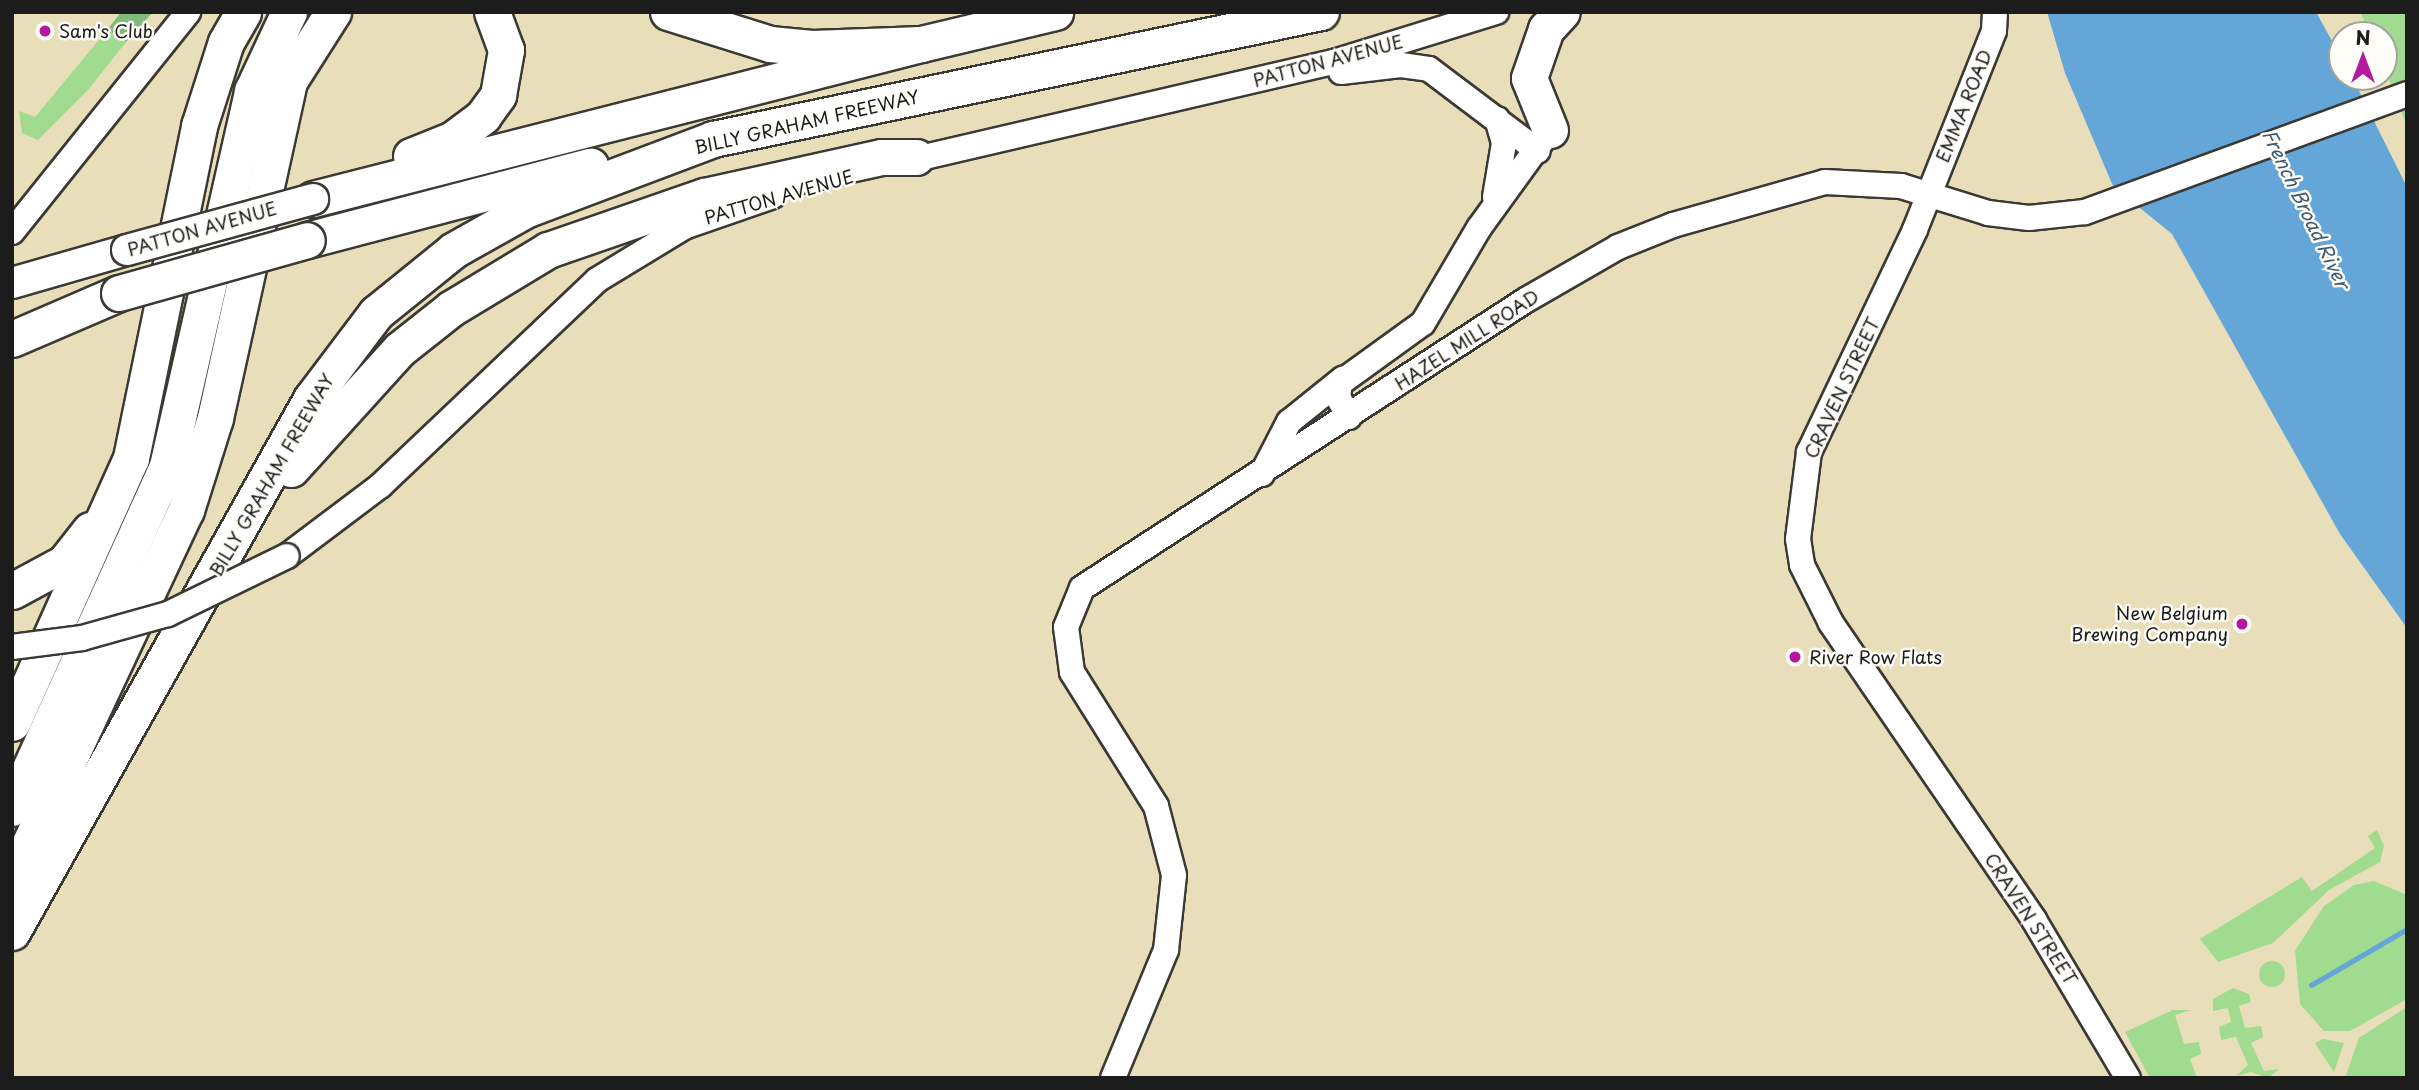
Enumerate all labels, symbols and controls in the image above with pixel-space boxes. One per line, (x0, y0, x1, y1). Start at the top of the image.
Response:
place label: Sam's Club (59, 20, 153, 42)
north arrow (2328, 21, 2398, 91)
marker: Sam's Club (37, 23, 53, 39)
text: N (2355, 23, 2371, 51)
street label: PATTON AVENUE (1250, 30, 1406, 92)
street label: EMMA ROAD (1932, 47, 1996, 165)
street label: BILLY GRAHAM FREEWAY (692, 85, 922, 159)
water label: French Broad River (2257, 125, 2355, 293)
street label: PATTON AVENUE (701, 165, 857, 229)
street label: PATTON AVENUE (124, 197, 280, 261)
street label: HAZEL MILL ROAD (1390, 284, 1544, 396)
street label: CRAVEN STREET (1800, 314, 1884, 462)
street label: BILLY GRAHAM FREEWAY (205, 369, 339, 581)
place label: New Belgium Brewing Company (2071, 603, 2228, 646)
marker: New Belgium Brewing Company (2234, 616, 2250, 632)
place label: River Row Flats (1809, 646, 1943, 668)
marker: River Row Flats (1787, 649, 1803, 665)
street label: CRAVEN STREET (1980, 849, 2082, 989)

